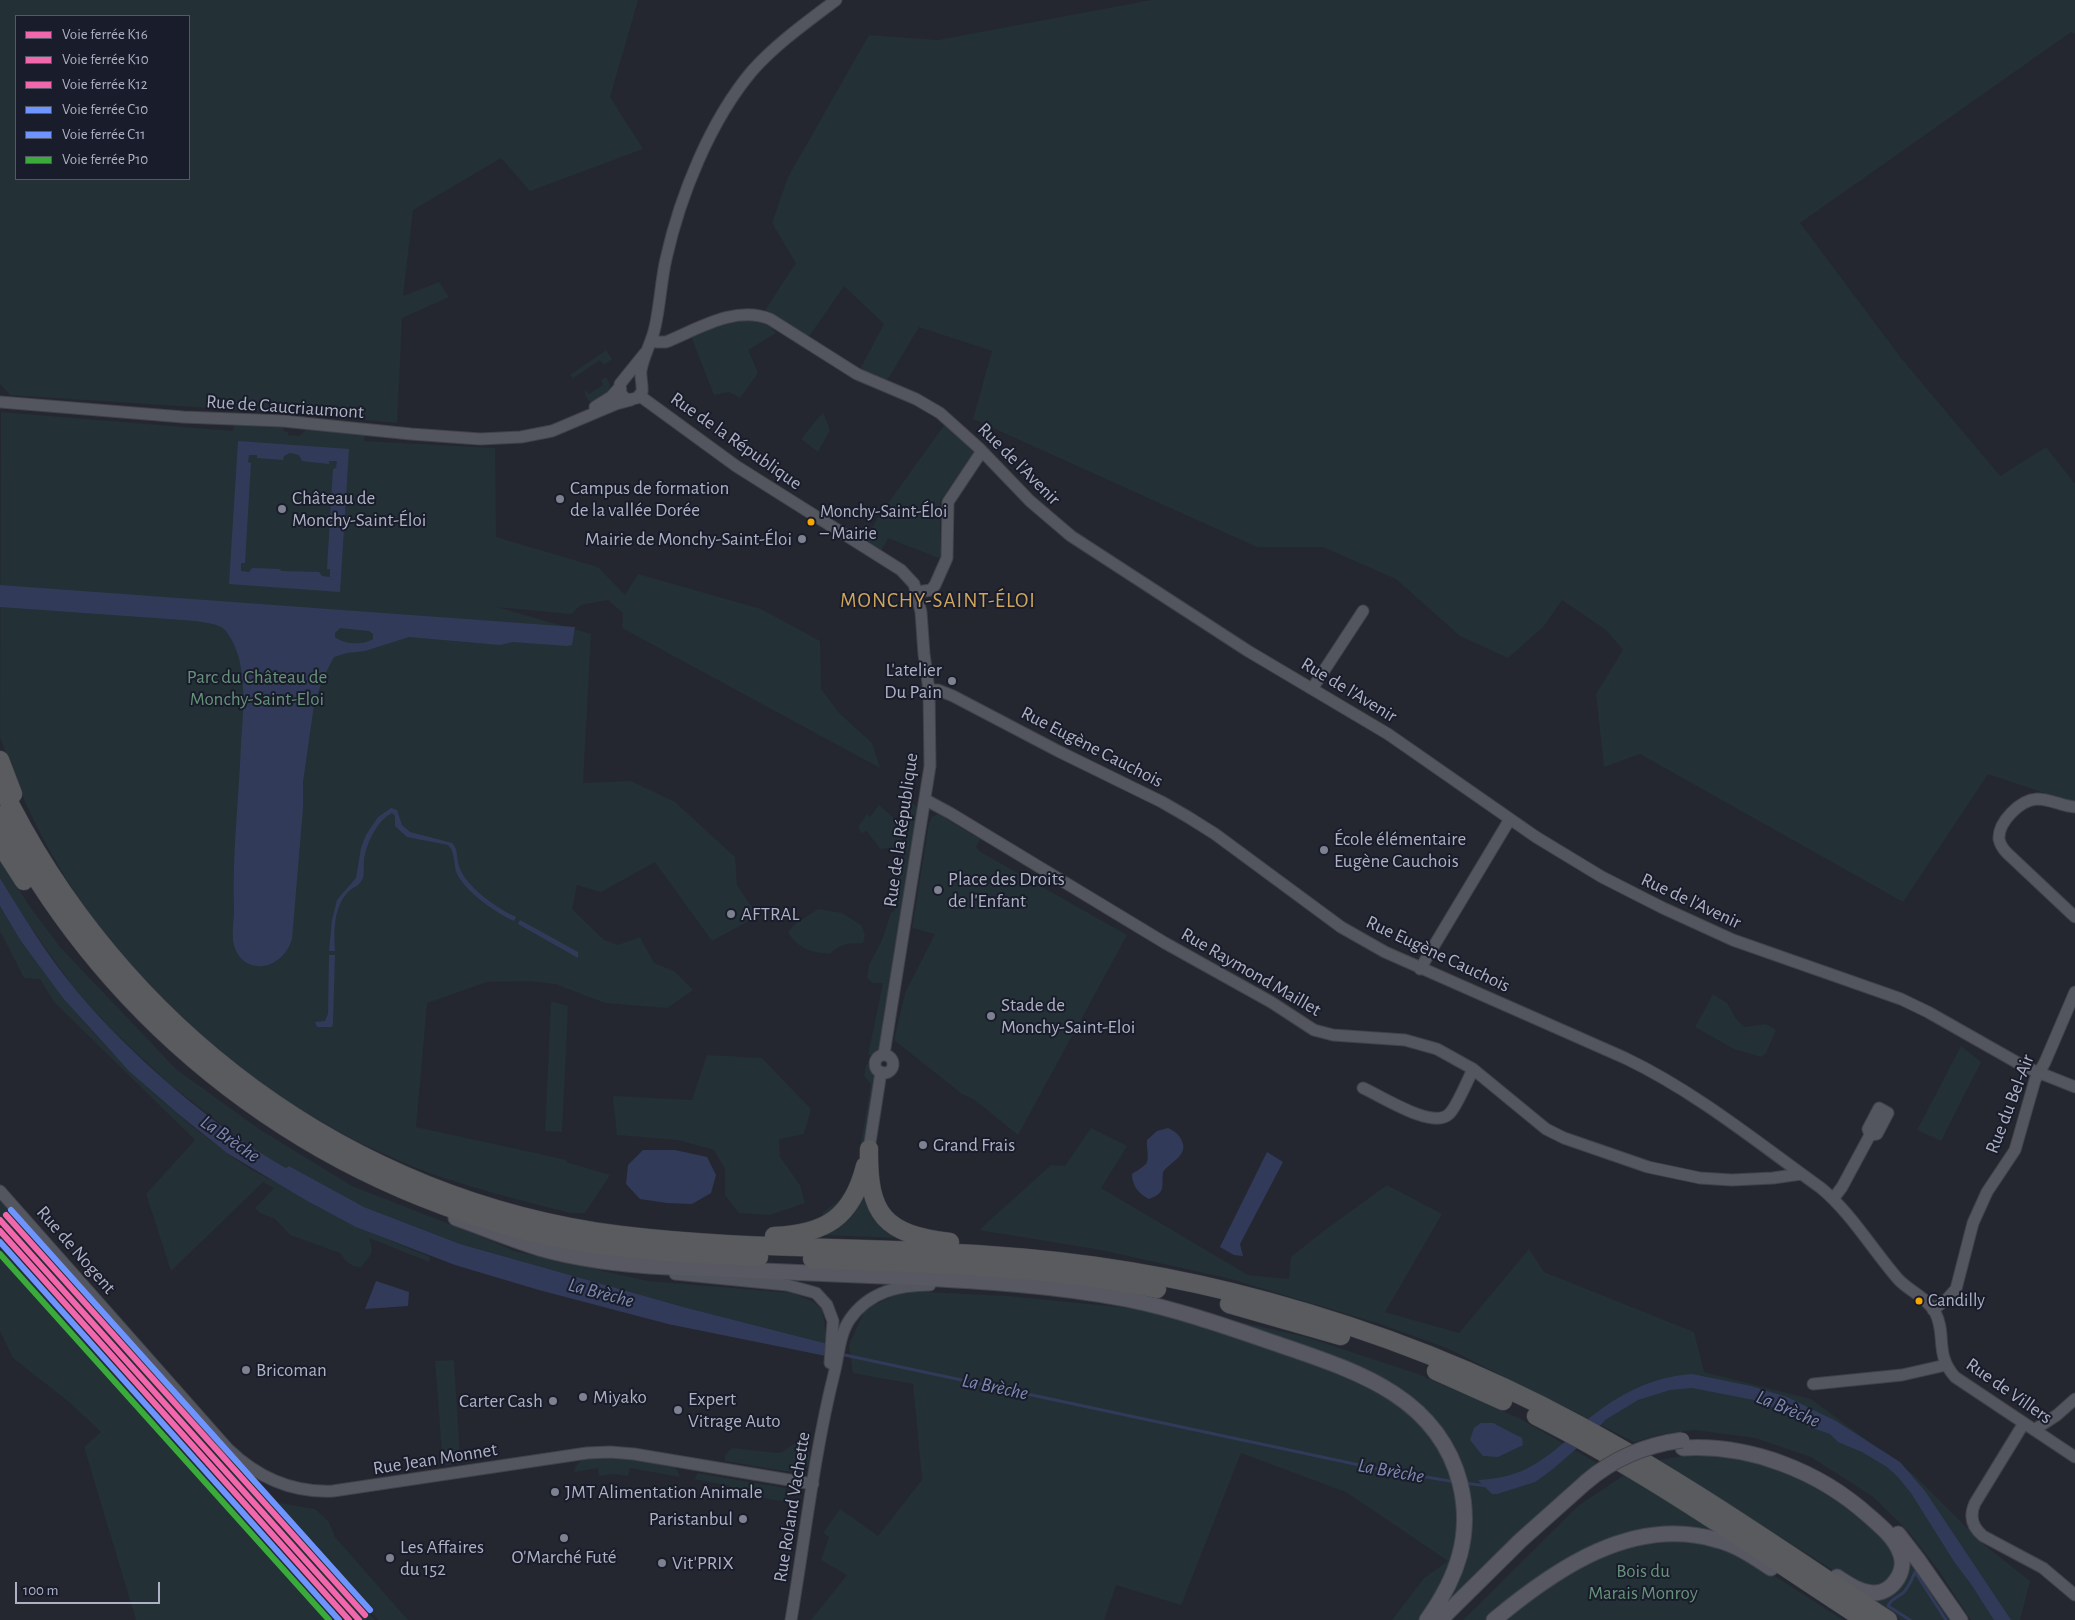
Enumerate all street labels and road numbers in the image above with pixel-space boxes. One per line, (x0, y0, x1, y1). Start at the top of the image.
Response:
street label: Rue de la République (666, 387, 806, 495)
street label: Rue de Caucriaumont (205, 390, 365, 424)
street label: Rue de l'Avenir (973, 418, 1065, 510)
street label: Rue de l'Avenir (1297, 652, 1401, 728)
street label: Rue Eugène Cauchois (1017, 701, 1167, 793)
street label: Rue de la République (879, 752, 923, 908)
street label: Rue de l'Avenir (1637, 868, 1745, 934)
street label: Rue Eugène Cauchois (1362, 911, 1514, 997)
street label: Rue Raymond Maillet (1177, 923, 1325, 1021)
street label: Rue du Bel-Air (1981, 1051, 2039, 1157)
street label: Rue de Nogent (32, 1201, 120, 1299)
street label: Rue de Villers (1961, 1353, 2057, 1429)
street label: Rue Roland Vachette (769, 1430, 815, 1584)
street label: Rue Jean Monnet (371, 1438, 499, 1480)

